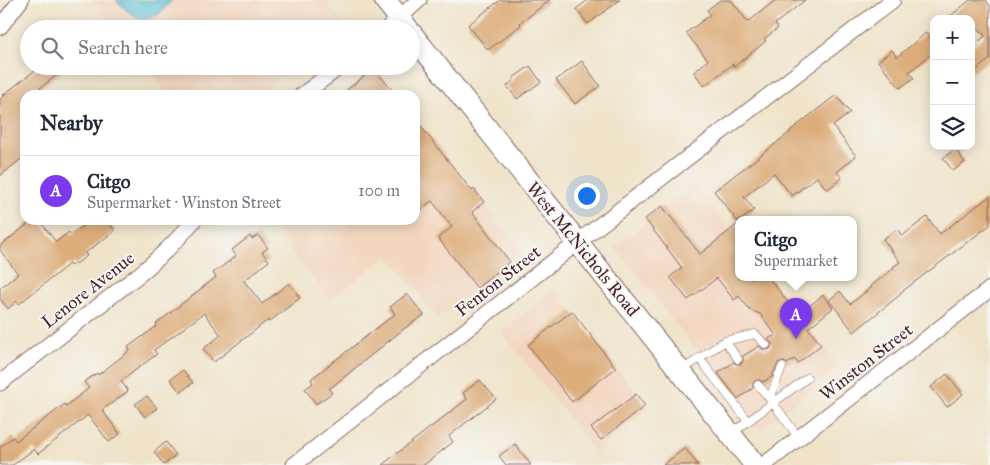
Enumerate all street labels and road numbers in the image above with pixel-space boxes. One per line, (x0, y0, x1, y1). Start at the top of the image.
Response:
street label: West McNichols Road (522, 177, 644, 321)
street label: Fenton Street (451, 240, 546, 321)
street label: Lenore Avenue (37, 247, 139, 333)
street label: Winston Street (815, 318, 917, 405)

